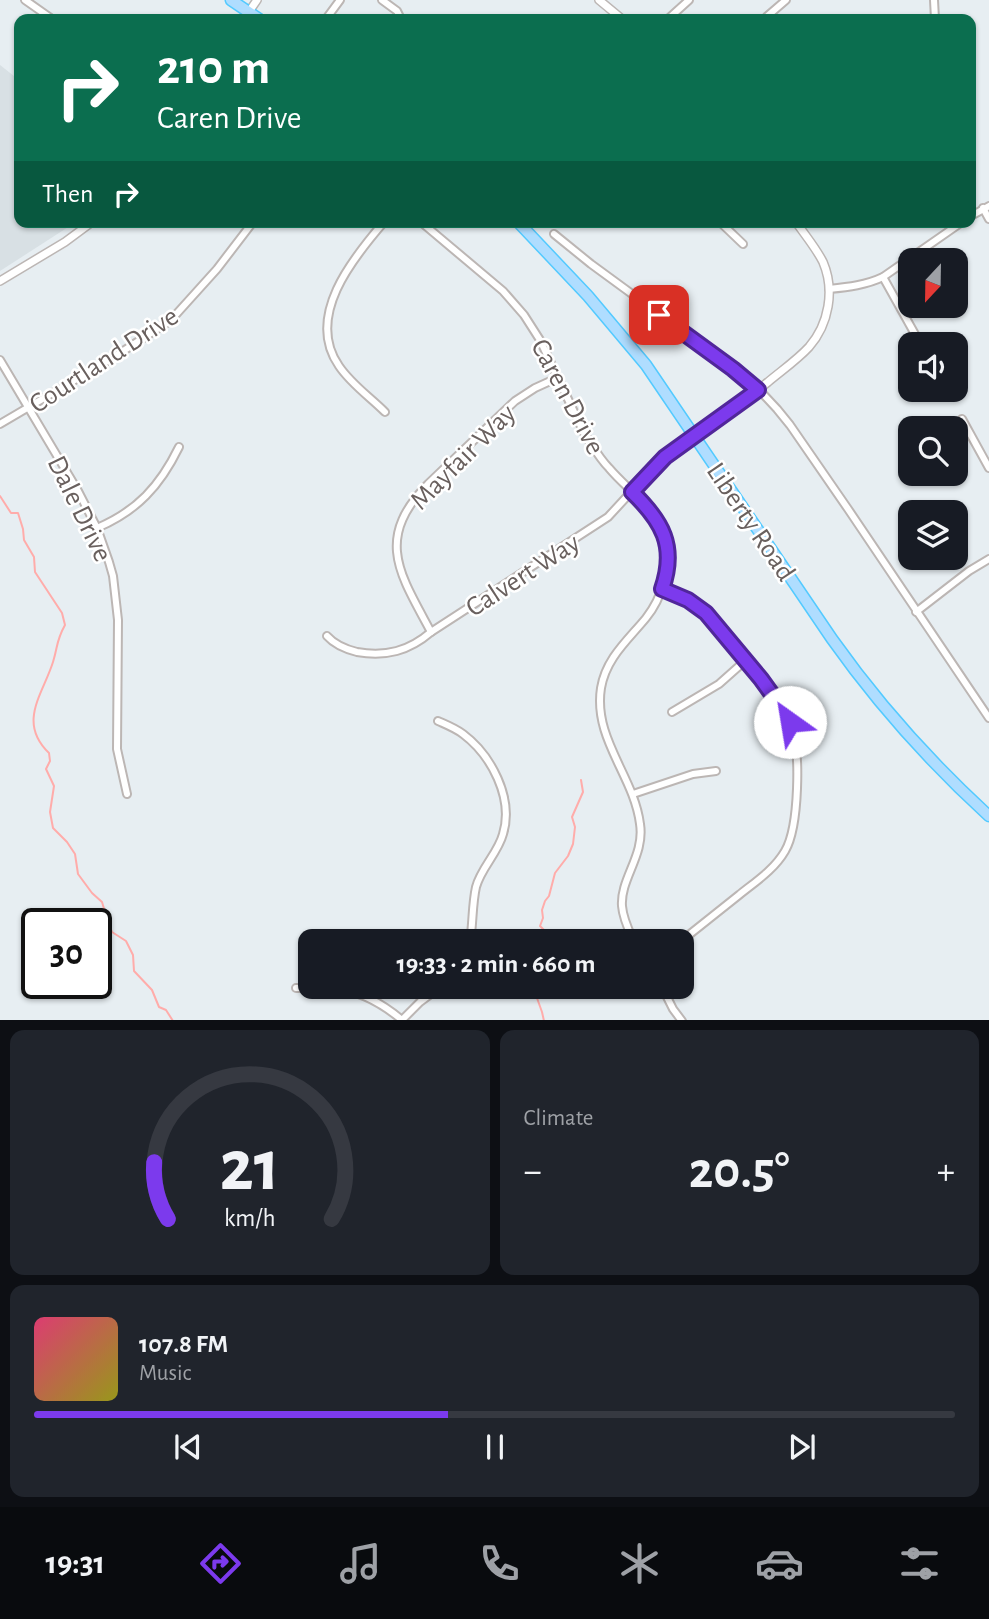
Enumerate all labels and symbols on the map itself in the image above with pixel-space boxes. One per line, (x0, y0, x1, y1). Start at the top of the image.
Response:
north arrow (898, 248, 968, 318)
pin (629, 285, 689, 345)
street label: Courtland Drive (25, 302, 183, 419)
street label: Caren Drive (525, 335, 609, 459)
street label: Mayfair Way (405, 399, 521, 515)
street label: Dale Drive (42, 452, 117, 566)
street label: Liberty Road (701, 458, 800, 586)
street label: Calvert Way (461, 529, 585, 623)
position arrow (753, 685, 827, 759)
speed limit sign: 30 (21, 908, 112, 999)

